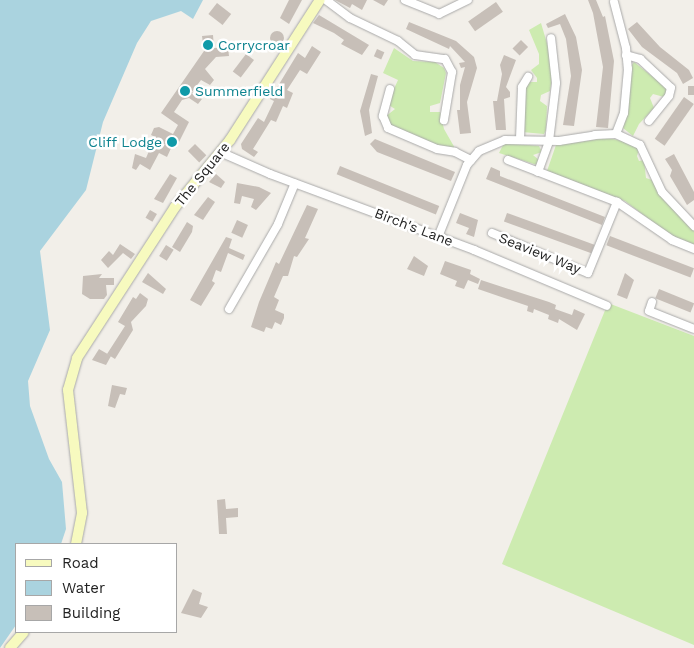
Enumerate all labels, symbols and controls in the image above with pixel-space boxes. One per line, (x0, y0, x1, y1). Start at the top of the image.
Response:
place label: Corrycroar (218, 37, 290, 53)
marker: Corrycroar (202, 39, 214, 51)
place label: Summerfield (195, 83, 283, 99)
marker: Summerfield (179, 85, 191, 97)
place label: Cliff Lodge (88, 134, 162, 150)
marker: Cliff Lodge (166, 136, 178, 148)
street label: The Square (171, 139, 233, 209)
street label: Birch's Lane (372, 204, 456, 250)
street label: Seaview Way (496, 229, 584, 277)
legend (15, 543, 178, 633)
text: Road (62, 554, 99, 572)
text: Water (62, 579, 105, 597)
text: Building (62, 604, 120, 622)

